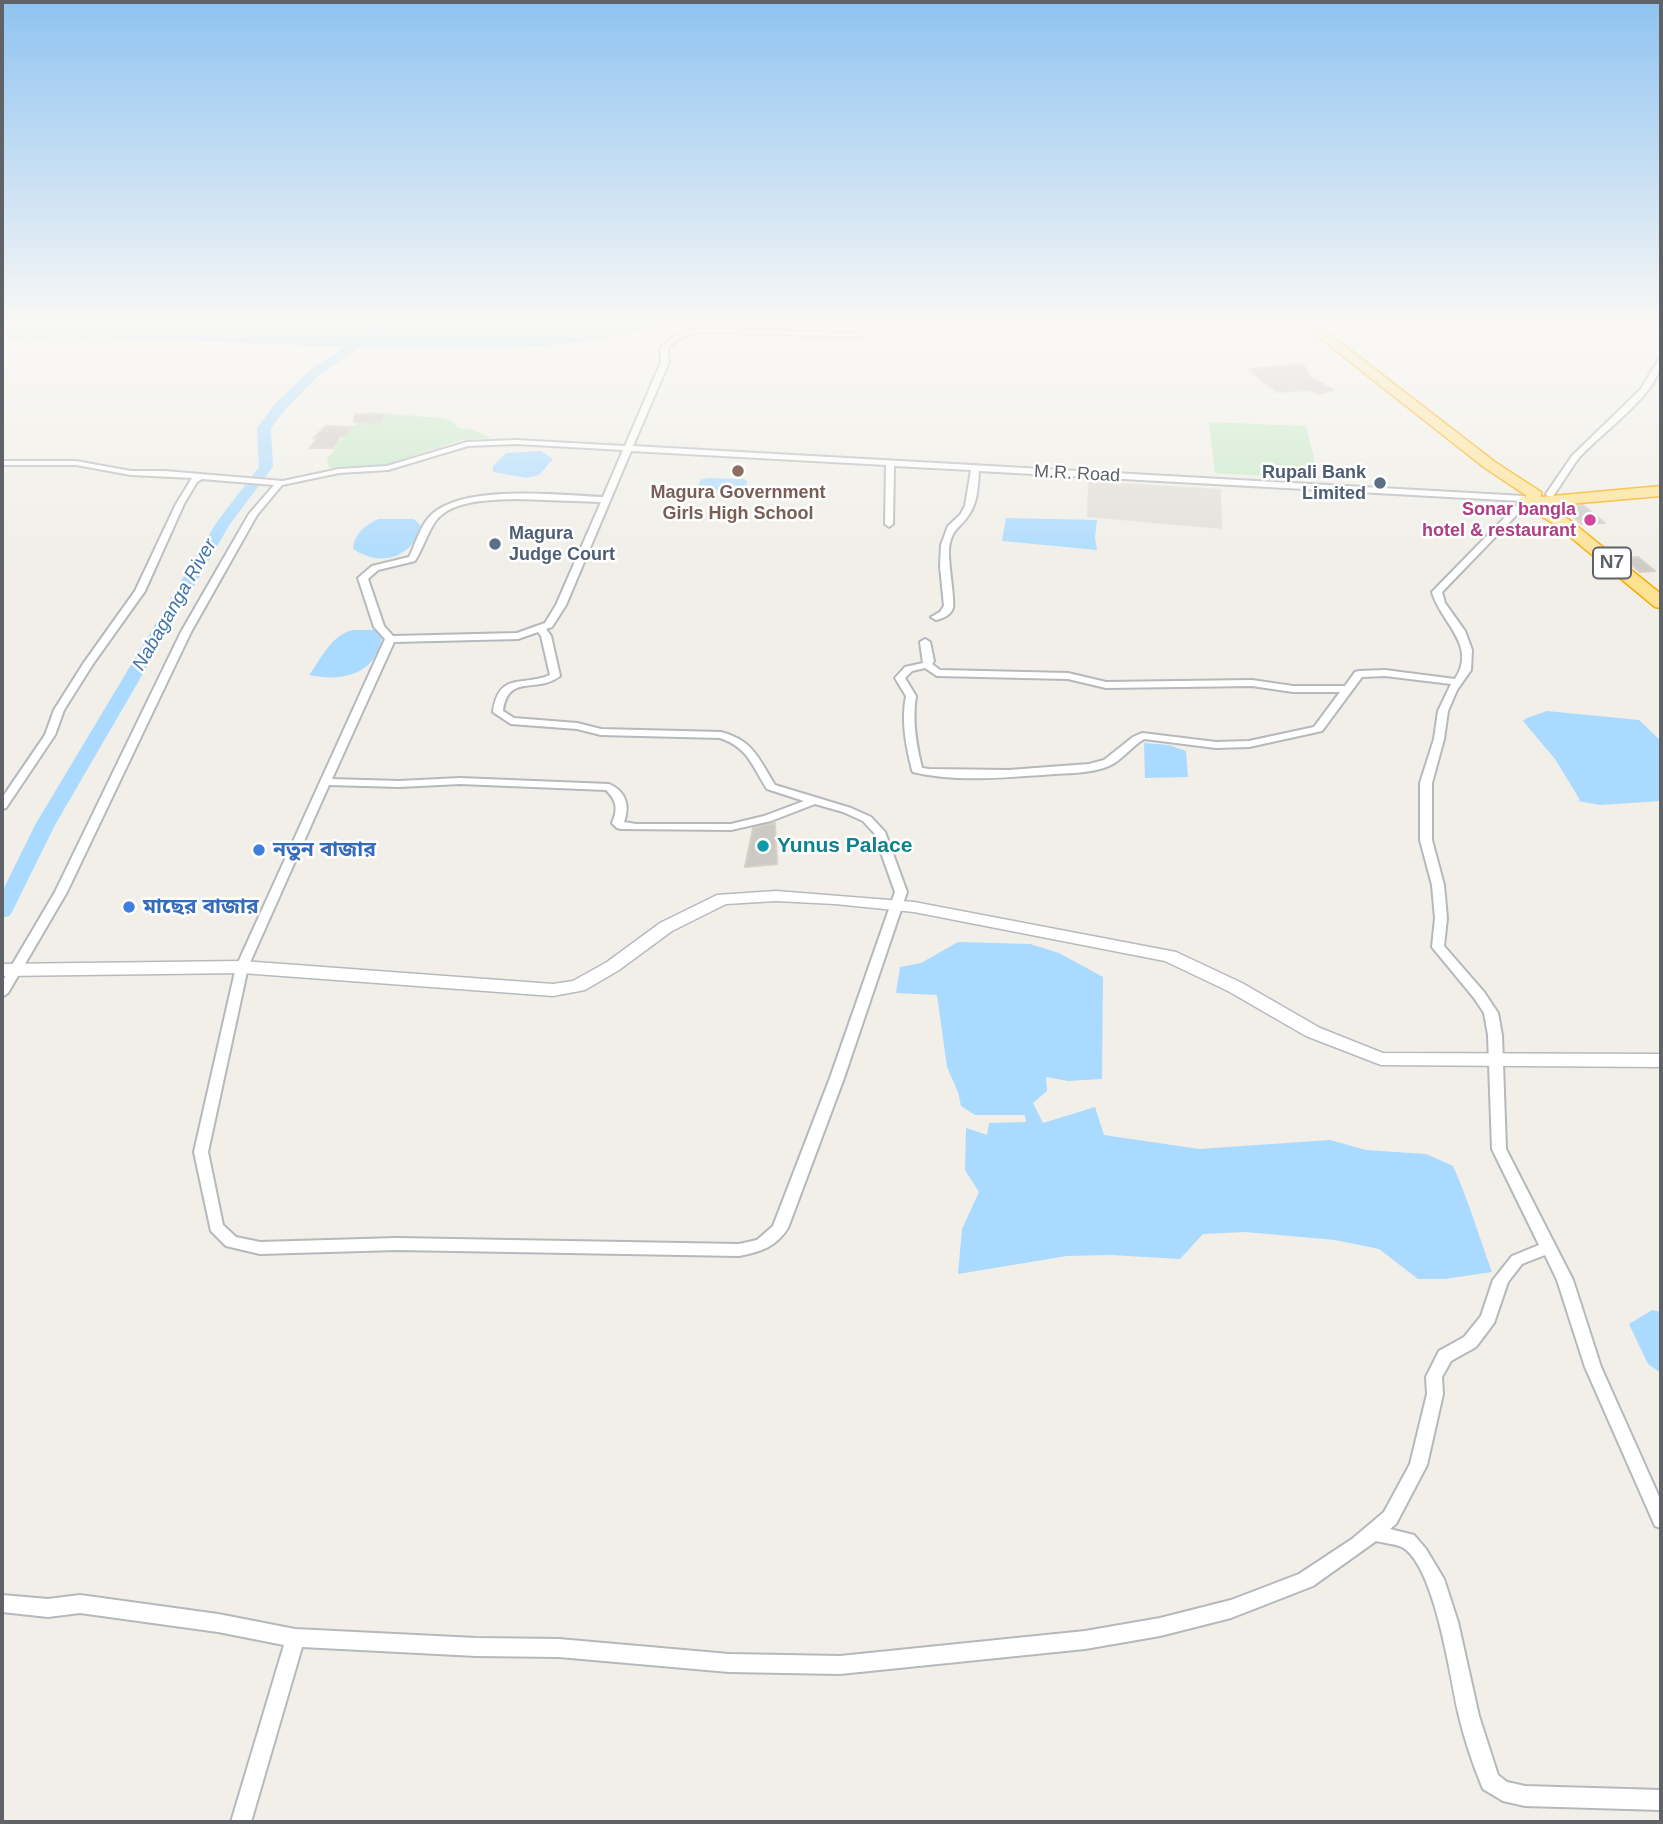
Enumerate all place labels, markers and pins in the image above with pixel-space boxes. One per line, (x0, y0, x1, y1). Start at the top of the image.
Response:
place label: Rupali Bank Limited (1262, 462, 1366, 504)
marker: Magura Government Girls High School (730, 463, 746, 479)
marker: Rupali Bank Limited (1372, 475, 1388, 491)
place label: Magura Government Girls High School (650, 482, 826, 524)
place label: Sonar bangla hotel & restaurant (1422, 499, 1576, 542)
marker: Sonar bangla hotel & restaurant (1582, 512, 1598, 528)
place label: Magura Judge Court (509, 523, 615, 566)
marker: Magura Judge Court (487, 536, 503, 552)
place label: Yunus Palace (777, 833, 912, 859)
place label: নতুন বাজার (273, 837, 376, 863)
marker: Yunus Palace (755, 838, 771, 854)
marker: নতুন বাজার (251, 842, 267, 858)
place label: মাছের বাজার (143, 894, 259, 920)
marker: মাছের বাজার (121, 899, 137, 915)

